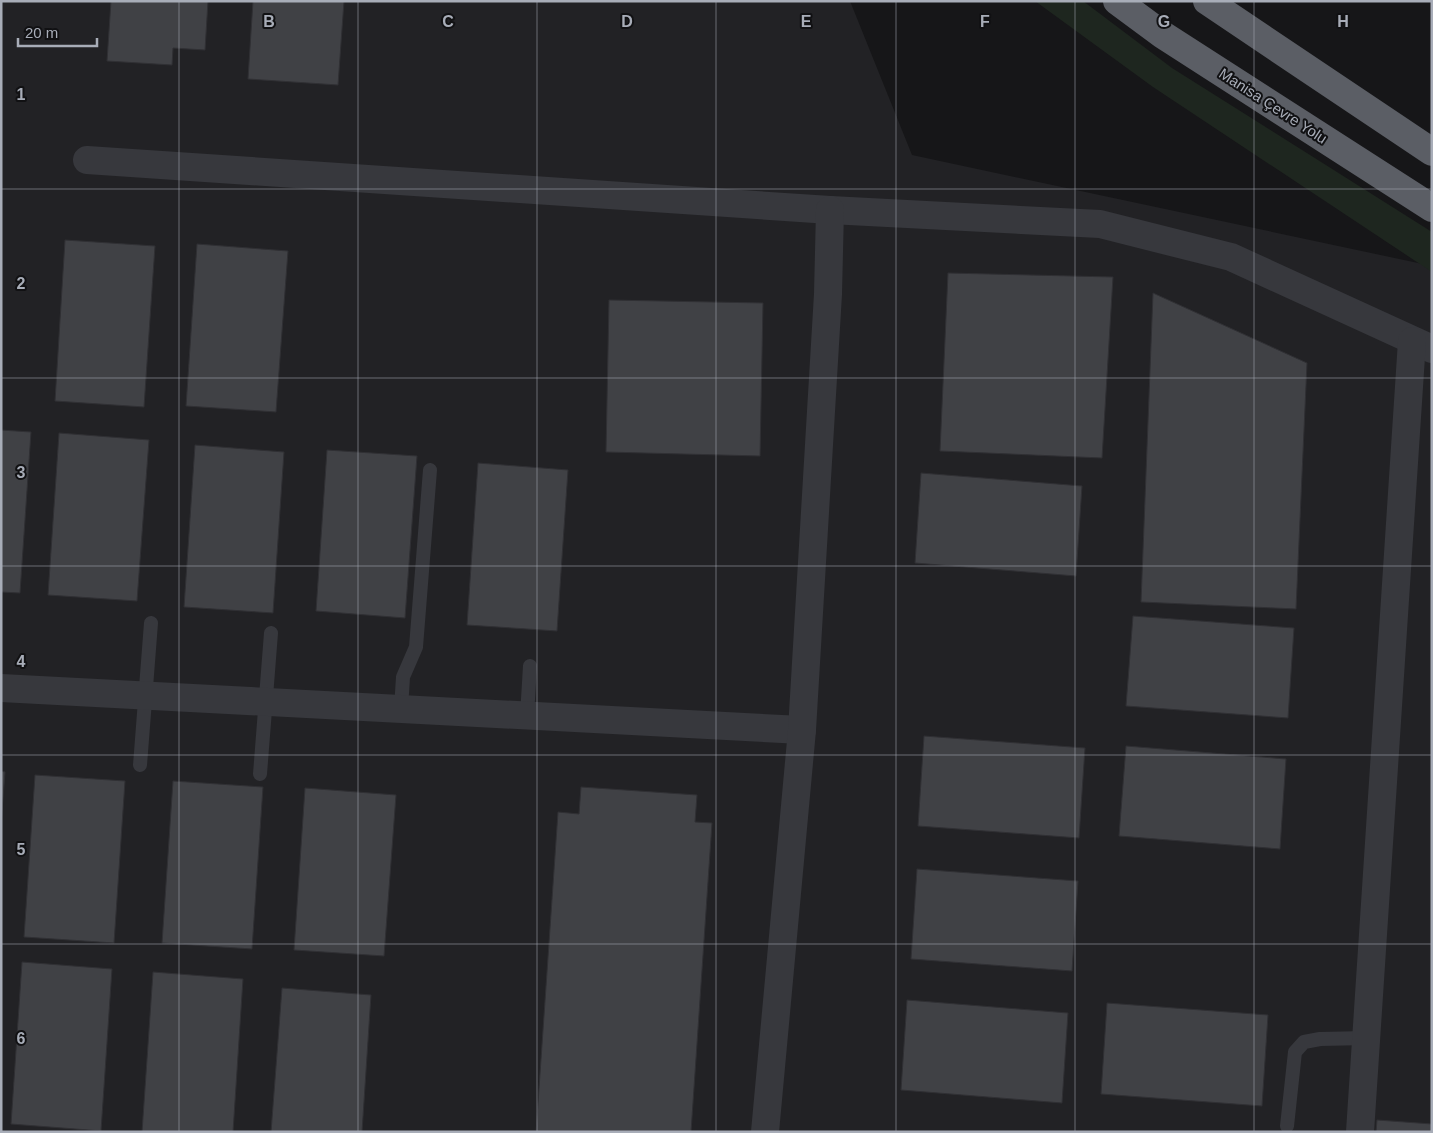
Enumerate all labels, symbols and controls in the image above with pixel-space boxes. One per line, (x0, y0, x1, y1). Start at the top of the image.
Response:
text: B (263, 13, 275, 30)
text: C (442, 13, 454, 30)
text: D (621, 13, 633, 30)
text: E (801, 13, 812, 30)
text: F (980, 13, 990, 30)
text: G (1158, 13, 1170, 30)
text: H (1337, 13, 1349, 30)
scale bar (18, 15, 96, 47)
text: 20 m (25, 24, 58, 41)
street label: Manisa Çevre Yolu (1216, 64, 1330, 147)
text: 1 (17, 86, 26, 103)
text: 2 (17, 275, 26, 292)
text: 3 (17, 464, 26, 481)
text: 4 (17, 653, 26, 670)
text: 5 (17, 841, 26, 858)
text: 6 (17, 1030, 26, 1047)

